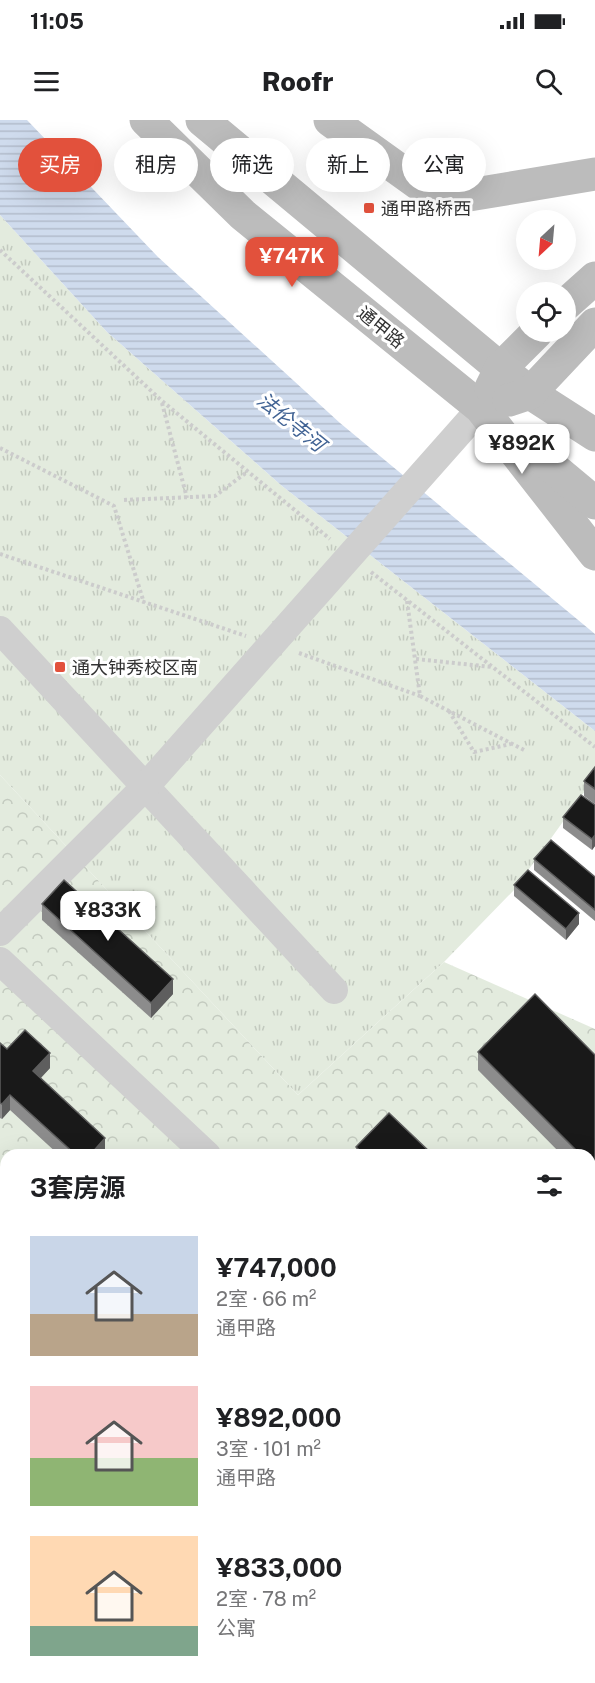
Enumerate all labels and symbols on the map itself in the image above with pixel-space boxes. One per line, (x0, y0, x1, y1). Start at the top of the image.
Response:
place label: 通甲路桥西 (381, 198, 471, 219)
marker: 通甲路桥西 (362, 201, 376, 215)
north arrow (516, 210, 576, 270)
pin: ¥747K (250, 237, 334, 288)
street label: 通甲路 (353, 302, 409, 352)
water label: 法伦寺河 (252, 388, 333, 459)
pin: ¥892K (480, 424, 564, 475)
place label: 通大钟秀校区南 (72, 657, 198, 678)
marker: 通大钟秀校区南 (53, 660, 67, 674)
pin: ¥833K (66, 891, 150, 942)

